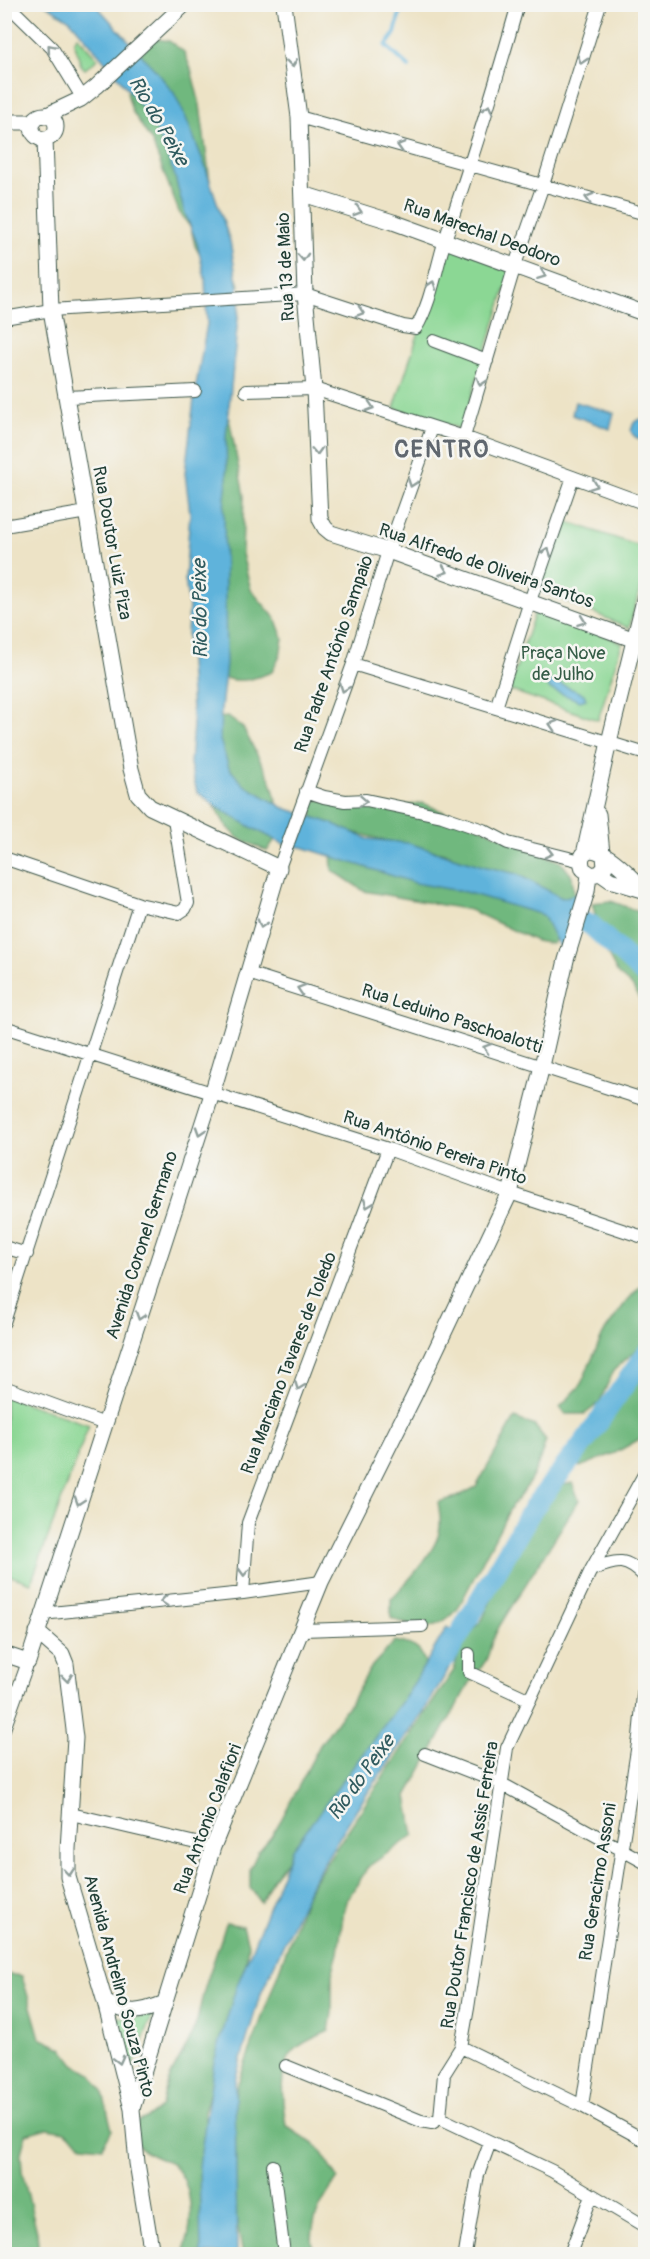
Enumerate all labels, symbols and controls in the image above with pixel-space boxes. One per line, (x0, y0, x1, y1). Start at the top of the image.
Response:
one-way arrow (47, 44, 58, 55)
one-way arrow (577, 54, 590, 65)
one-way arrow (285, 58, 297, 67)
water label: Rio do Peixe (123, 72, 196, 172)
one-way arrow (481, 104, 493, 115)
one-way arrow (396, 140, 406, 153)
one-way arrow (584, 193, 595, 205)
street label: Rua Marechal Deodoro (400, 194, 564, 272)
one-way arrow (353, 204, 363, 216)
street label: Rua 13 de Maio (272, 212, 300, 322)
one-way arrow (297, 252, 309, 261)
one-way arrow (537, 268, 547, 281)
one-way arrow (425, 280, 438, 291)
one-way arrow (354, 305, 365, 318)
one-way arrow (476, 376, 488, 387)
one-way arrow (364, 400, 375, 413)
district label: CENTRO (394, 435, 490, 464)
one-way arrow (310, 447, 323, 456)
street label: Rua Doutor Luiz Piza (87, 464, 137, 622)
one-way arrow (407, 477, 420, 488)
one-way arrow (588, 478, 599, 490)
street label: Rua Alfredo de Oliveira Santos (376, 518, 596, 614)
one-way arrow (539, 547, 552, 558)
street label: Rua Padre Antônio Sampaio (289, 552, 379, 756)
water label: Rio do Peixe (187, 557, 213, 659)
one-way arrow (438, 563, 448, 576)
one-way arrow (577, 613, 587, 626)
park label: Praça Nove de Julho (521, 642, 606, 686)
one-way arrow (339, 682, 351, 693)
one-way arrow (548, 720, 559, 732)
one-way arrow (358, 794, 367, 807)
one-way arrow (544, 846, 554, 859)
one-way arrow (257, 918, 269, 929)
street label: Rua Leduino Paschoalotti (359, 979, 545, 1059)
one-way arrow (296, 984, 307, 997)
one-way arrow (482, 1043, 493, 1056)
street label: Rua Antônio Pereira Pinto (340, 1106, 530, 1190)
one-way arrow (195, 1125, 207, 1136)
street label: Avenida Coronel Germano (101, 1148, 183, 1342)
one-way arrow (363, 1197, 375, 1208)
street label: Rua Marciano Tavares de Toledo (236, 1248, 342, 1477)
one-way arrow (135, 1310, 147, 1321)
one-way arrow (294, 1380, 306, 1391)
one-way arrow (74, 1495, 87, 1506)
one-way arrow (238, 1567, 250, 1576)
one-way arrow (160, 1594, 169, 1607)
one-way arrow (61, 1673, 73, 1683)
water label: Rio do Peixe (322, 1728, 401, 1824)
street label: Rua Doutor Francisco de Assis Ferreira (436, 1740, 504, 2030)
street label: Rua Antonio Calafiori (169, 1741, 247, 1897)
street label: Rua Geracimo Assoni (574, 1801, 622, 1963)
one-way arrow (62, 1867, 75, 1877)
street label: Avenida Andrelino Souza Pinto (78, 1872, 160, 2100)
one-way arrow (112, 2055, 125, 2065)

